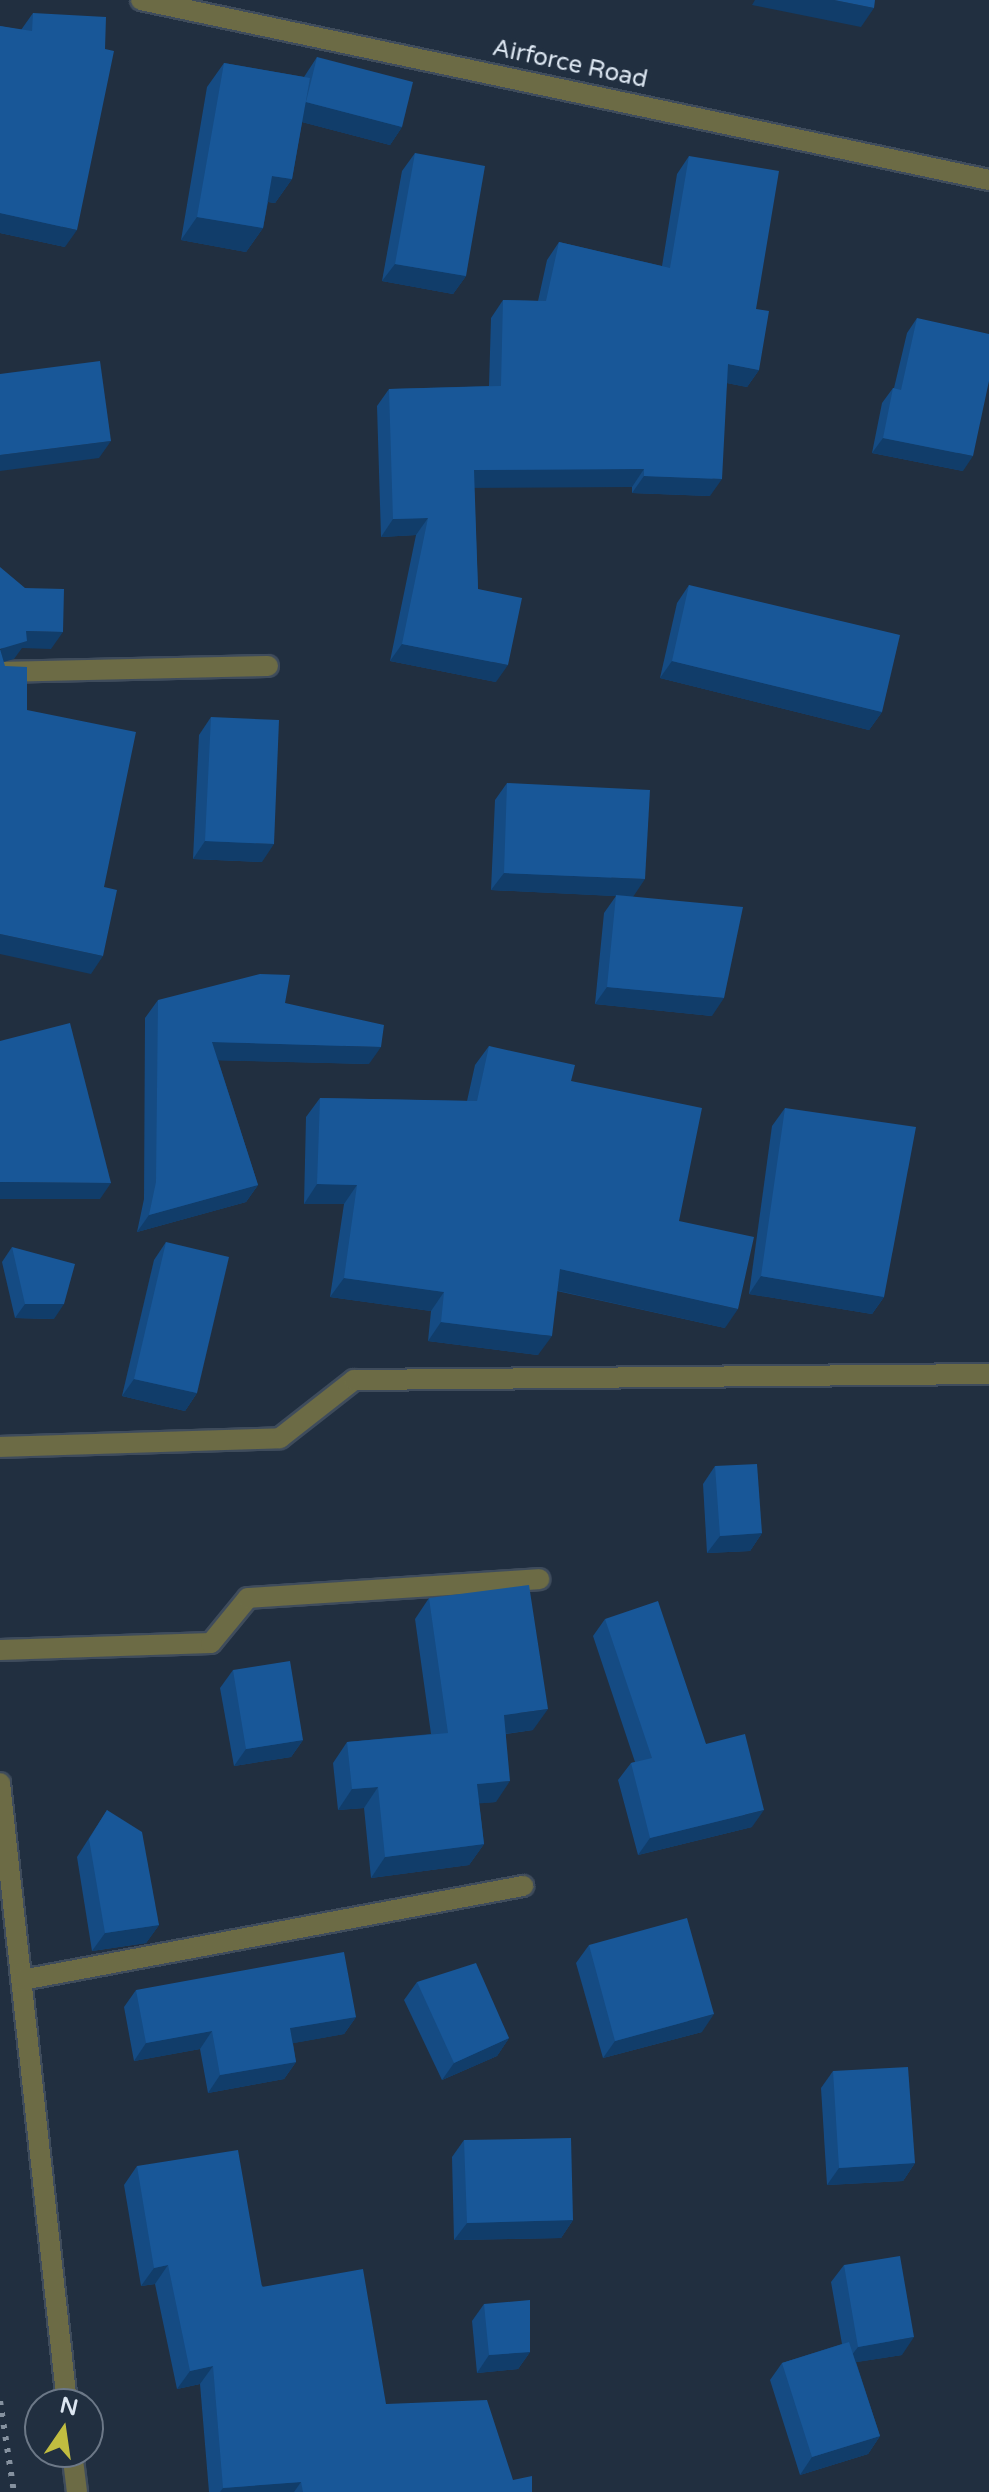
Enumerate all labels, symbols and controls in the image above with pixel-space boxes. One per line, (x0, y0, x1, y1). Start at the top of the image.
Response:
street label: Airforce Road (490, 34, 650, 94)
north arrow (24, 2388, 104, 2468)
text: N (57, 2392, 80, 2421)

